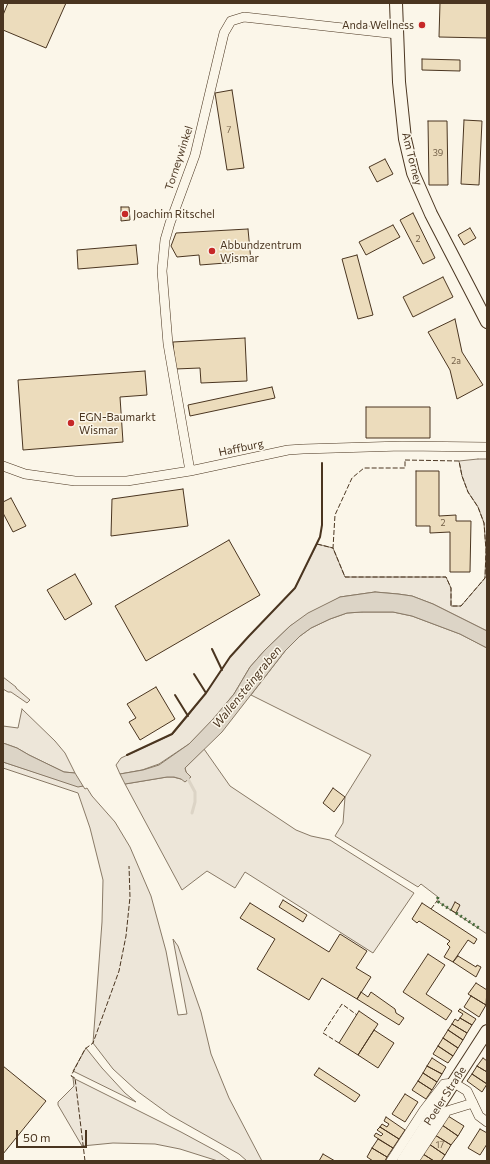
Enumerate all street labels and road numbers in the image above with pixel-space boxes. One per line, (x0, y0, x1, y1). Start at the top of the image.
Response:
street label: Torneywinkel (162, 124, 196, 192)
street label: Am Torney (399, 131, 425, 187)
street label: Haffburg (217, 437, 265, 459)
street label: Poeler Straße (421, 1064, 469, 1128)

